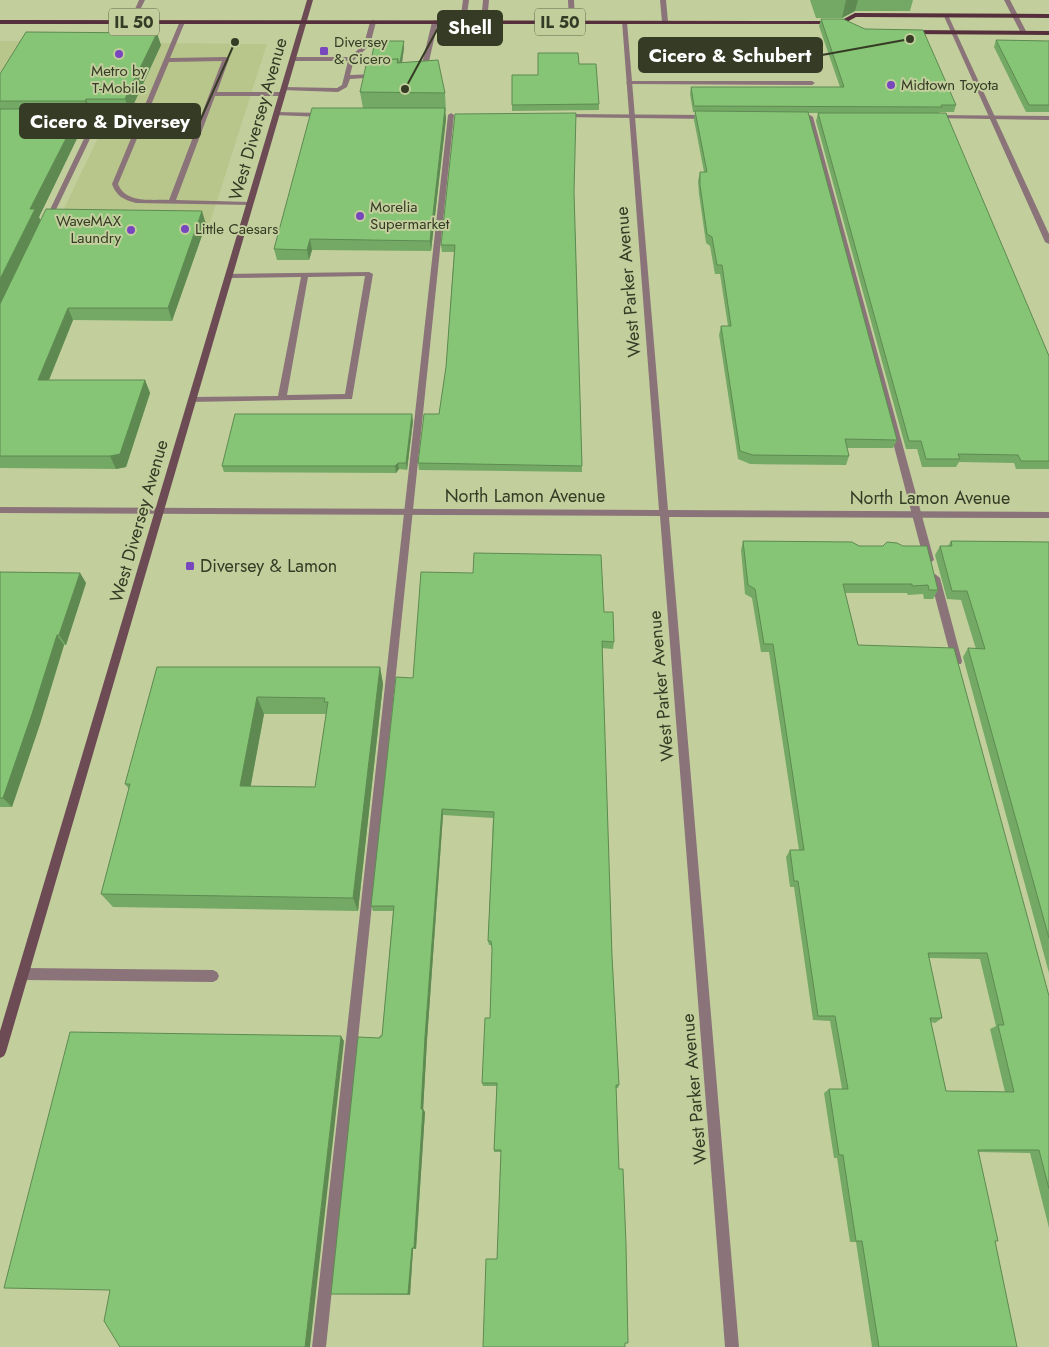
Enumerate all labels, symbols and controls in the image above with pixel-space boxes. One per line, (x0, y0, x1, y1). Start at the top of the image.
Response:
road number: IL 50 (109, 8, 159, 36)
road number: IL 50 (535, 8, 585, 36)
callout: Shell (438, 11, 502, 45)
text: Shell (448, 14, 492, 41)
place label: Diversey & Cicero (334, 31, 391, 70)
street label: West Diversey Avenue (222, 35, 294, 203)
callout: Cicero & Schubert (639, 38, 822, 72)
text: Cicero & Schubert (649, 42, 811, 69)
marker: Diversey & Cicero (318, 45, 330, 57)
marker: Metro by T-Mobile (113, 48, 125, 60)
place label: Metro by T-Mobile (91, 60, 147, 99)
place label: Midtown Toyota (901, 74, 999, 96)
marker: Midtown Toyota (885, 79, 897, 91)
callout: Cicero & Diversey (20, 104, 200, 138)
text: Cicero & Diversey (30, 108, 191, 135)
place label: Morelia Supermarket (370, 196, 450, 235)
street label: West Parker Avenue (608, 205, 648, 359)
place label: WaveMAX Laundry (56, 210, 122, 249)
marker: Morelia Supermarket (354, 210, 366, 222)
place label: Little Caesars (195, 218, 278, 240)
marker: Little Caesars (179, 223, 191, 235)
marker: WaveMAX Laundry (125, 224, 137, 236)
street label: West Diversey Avenue (103, 437, 175, 605)
street label: North Lamon Avenue (445, 483, 605, 509)
street label: North Lamon Avenue (850, 485, 1010, 511)
place label: Diversey & Lamon (200, 553, 337, 579)
marker: Diversey & Lamon (184, 560, 196, 572)
street label: West Parker Avenue (641, 609, 681, 763)
street label: West Parker Avenue (674, 1012, 714, 1166)

